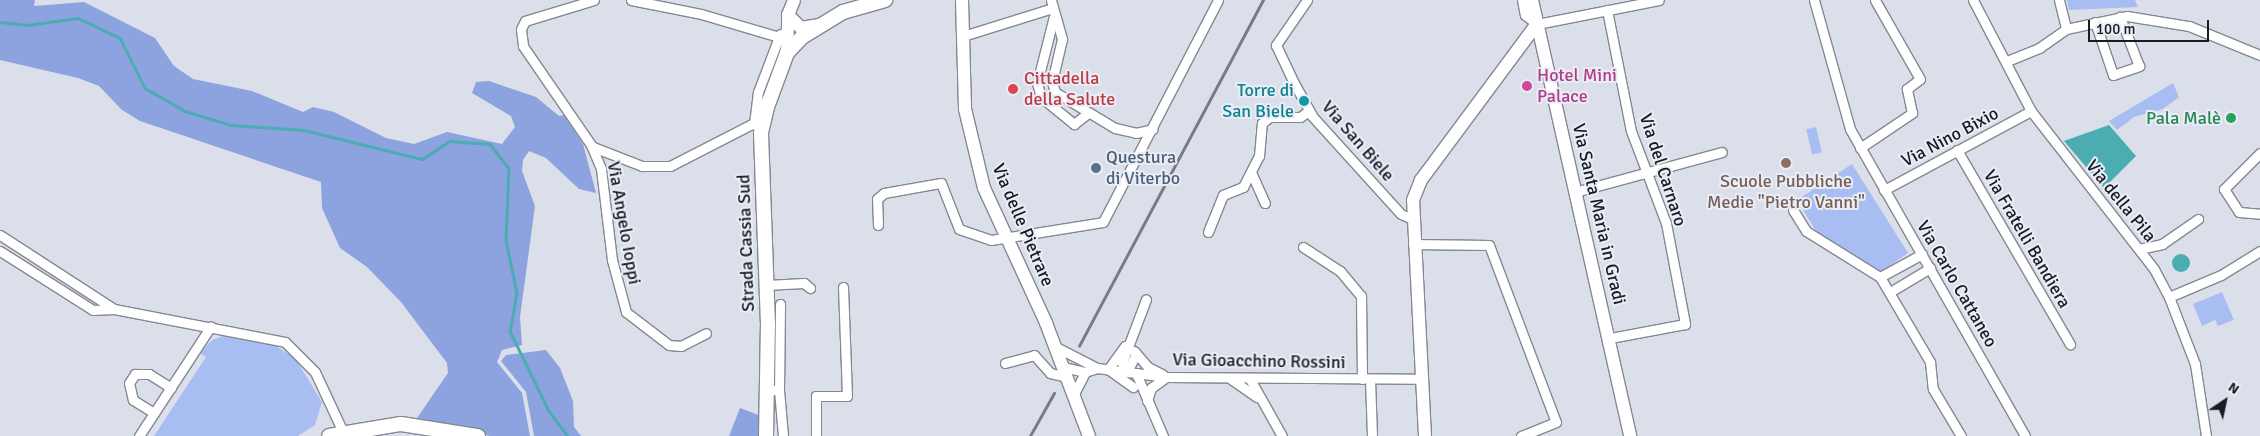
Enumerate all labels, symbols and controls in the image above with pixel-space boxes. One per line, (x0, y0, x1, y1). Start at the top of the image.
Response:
scale bar (2090, 10, 2211, 42)
text: 100 m (2096, 20, 2136, 38)
place label: Hotel Mini Palace (1537, 65, 1617, 108)
place label: Cittadella della Salute (1024, 68, 1115, 110)
place label: Torre di San Biele (1222, 80, 1294, 122)
marker: Hotel Mini Palace (1521, 80, 1533, 92)
marker: Cittadella della Salute (1006, 82, 1020, 96)
marker: Torre di San Biele (1298, 95, 1310, 107)
street label: Via San Biele (1317, 96, 1399, 186)
street label: Via Nino Bixio (1898, 102, 2002, 172)
place label: Pala Malè (2146, 107, 2221, 129)
street label: Via del Carnaro (1635, 111, 1691, 229)
marker: Pala Malè (2225, 112, 2237, 124)
street label: Via Santa Maria in Gradi (1568, 121, 1630, 307)
place label: Questura di Viterbo (1106, 147, 1180, 190)
street label: Via della Pila (2081, 155, 2161, 247)
marker: Scuole Pubbliche Medie "Pietro Vanni" (1780, 157, 1792, 169)
street label: Via Angelo Ioppi (603, 160, 645, 286)
street label: Via delle Pietrare (987, 160, 1059, 290)
marker: Questura di Viterbo (1090, 162, 1102, 174)
street label: Via Fratelli Bandiera (1979, 166, 2075, 312)
place label: Scuole Pubbliche Medie "Pietro Vanni" (1707, 171, 1865, 213)
street label: Strada Cassia Sud (733, 174, 759, 312)
street label: Via Carlo Cattaneo (1912, 217, 2002, 351)
street label: Via Gioacchino Rossini (1172, 349, 1346, 373)
north arrow (2200, 376, 2250, 426)
text: N (2225, 378, 2242, 398)

